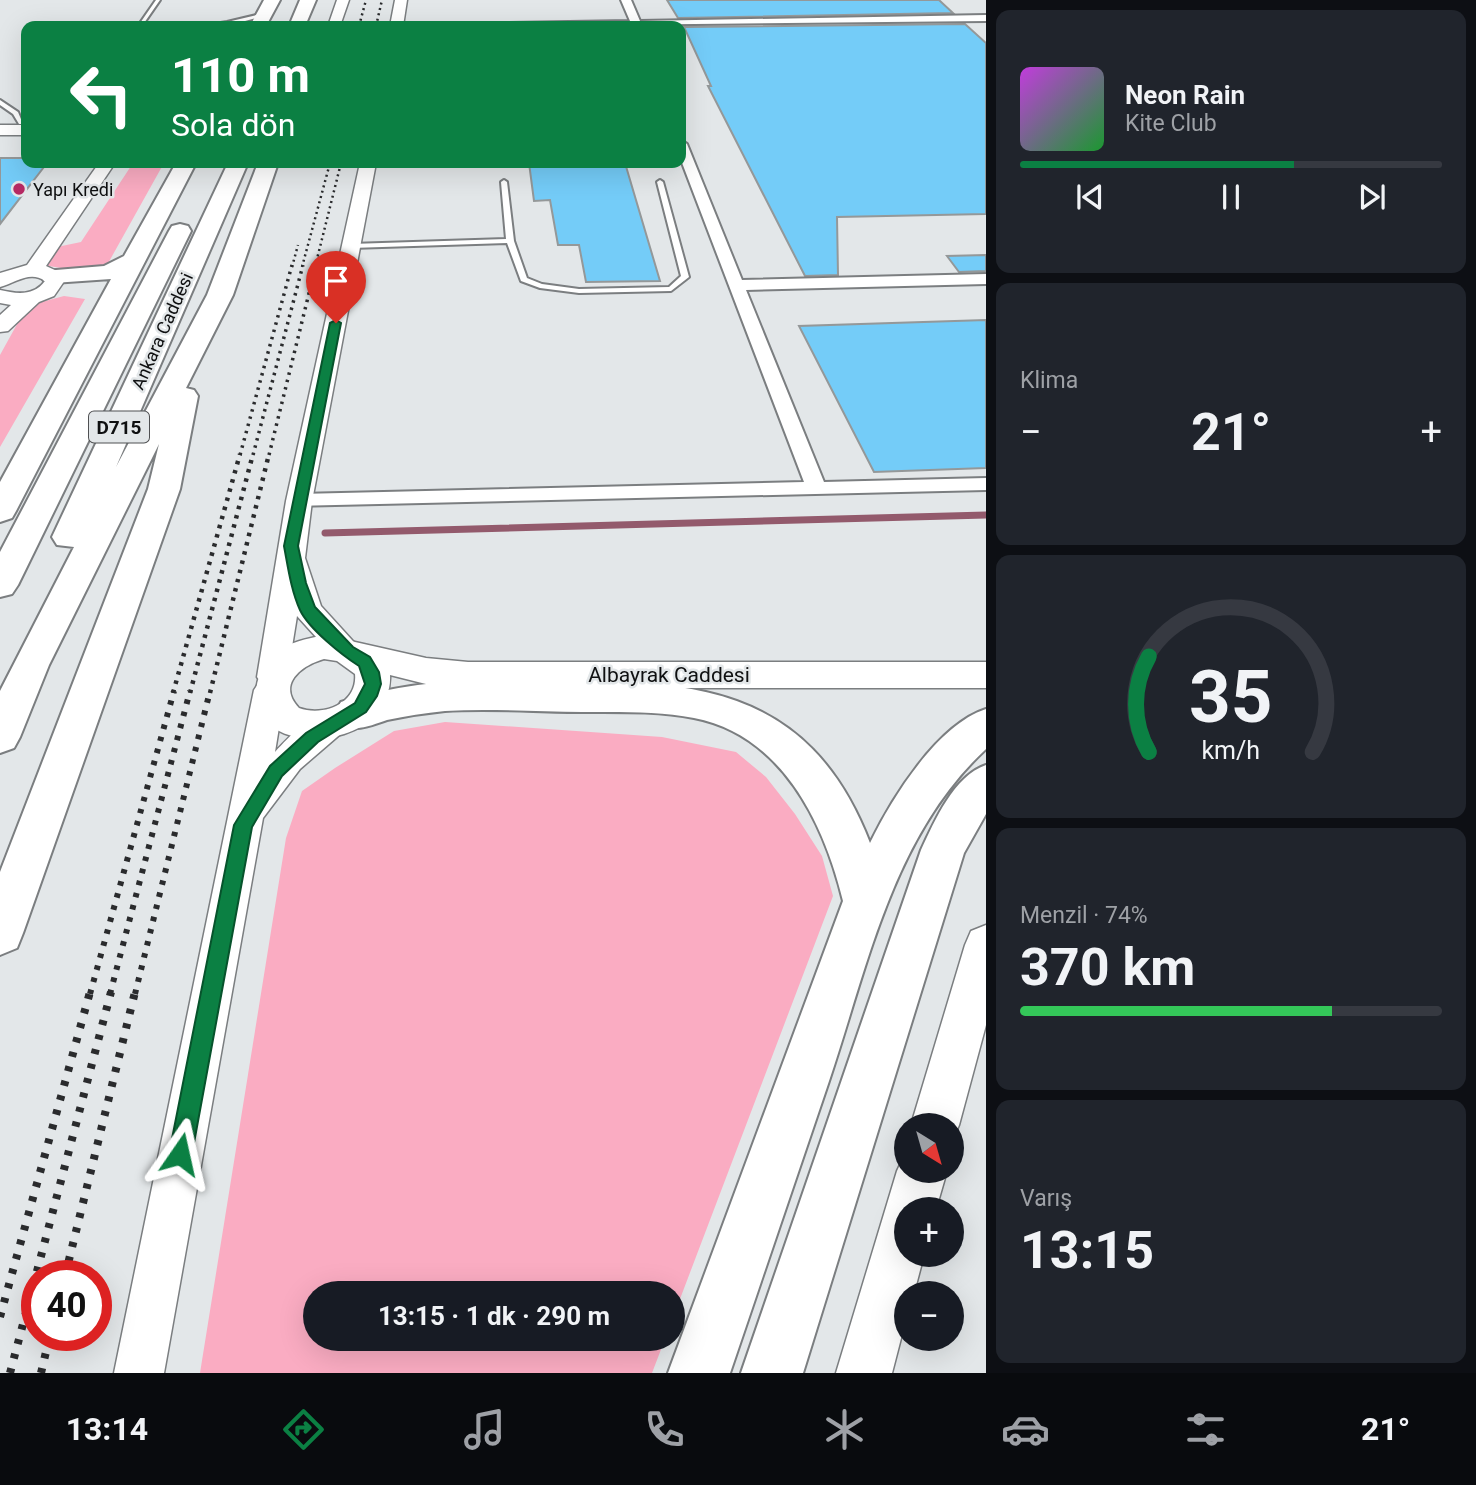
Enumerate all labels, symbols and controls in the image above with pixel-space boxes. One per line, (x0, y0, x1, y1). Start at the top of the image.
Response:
text: 110 m (171, 47, 310, 104)
icon: left (56, 49, 147, 140)
text: Neon Rain (1125, 80, 1245, 110)
text: Sola dön (171, 106, 295, 144)
text: Kite Club (1125, 110, 1217, 137)
icon: previous (1071, 178, 1109, 216)
icon: pause (1212, 178, 1250, 216)
icon: next (1353, 178, 1391, 216)
place label: Yapı Kredi (33, 179, 113, 200)
marker: Yapı Kredi (11, 181, 27, 197)
pin (306, 251, 366, 323)
icon: arrive (317, 262, 355, 300)
street label: Ankara Caddesi (127, 269, 197, 393)
text: Klima (1020, 367, 1078, 394)
text: 21° (1191, 402, 1271, 463)
text: − (1020, 410, 1042, 454)
text: + (1420, 410, 1442, 454)
road number: D715 (89, 412, 149, 442)
text: 35 (1189, 655, 1273, 741)
street label: Albayrak Caddesi (588, 663, 750, 687)
text: km/h (1202, 736, 1260, 765)
text: Menzil · 74% (1020, 902, 1148, 929)
text: 370 km (1020, 937, 1195, 998)
north arrow (894, 1113, 964, 1183)
map controls (894, 1113, 964, 1351)
position arrow (143, 1117, 217, 1191)
text: Varış (1020, 1185, 1072, 1212)
button: + (894, 1197, 964, 1267)
text: 13:15 (1020, 1220, 1154, 1281)
speed limit sign: 40 (21, 1260, 112, 1351)
button: − (894, 1281, 964, 1351)
text: 13:15 · 1 dk · 290 m (378, 1301, 610, 1331)
icon: directions (279, 1405, 328, 1454)
icon: music (460, 1405, 509, 1454)
icon: phone (640, 1405, 689, 1454)
icon: climate (820, 1405, 869, 1454)
icon: car (1001, 1405, 1050, 1454)
icon: filters (1181, 1405, 1230, 1454)
text: 13:14 (66, 1410, 148, 1448)
text: 21° (1361, 1410, 1410, 1448)

